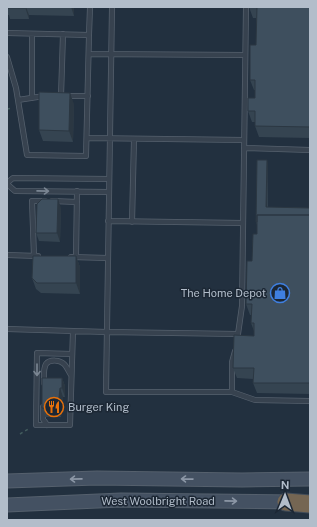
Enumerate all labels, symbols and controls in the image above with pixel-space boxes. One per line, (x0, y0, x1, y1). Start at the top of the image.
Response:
one-way arrow (36, 187, 49, 195)
shop icon: The Home Depot (269, 282, 291, 304)
place label: The Home Depot (181, 287, 266, 299)
one-way arrow (33, 363, 41, 376)
restaurant icon: Burger King (43, 396, 65, 418)
place label: Burger King (68, 401, 129, 413)
one-way arrow (70, 475, 83, 483)
one-way arrow (181, 475, 194, 483)
north arrow (265, 475, 305, 515)
text: N (281, 479, 290, 491)
street label: West Woolbright Road (101, 495, 215, 507)
one-way arrow (224, 497, 237, 505)

